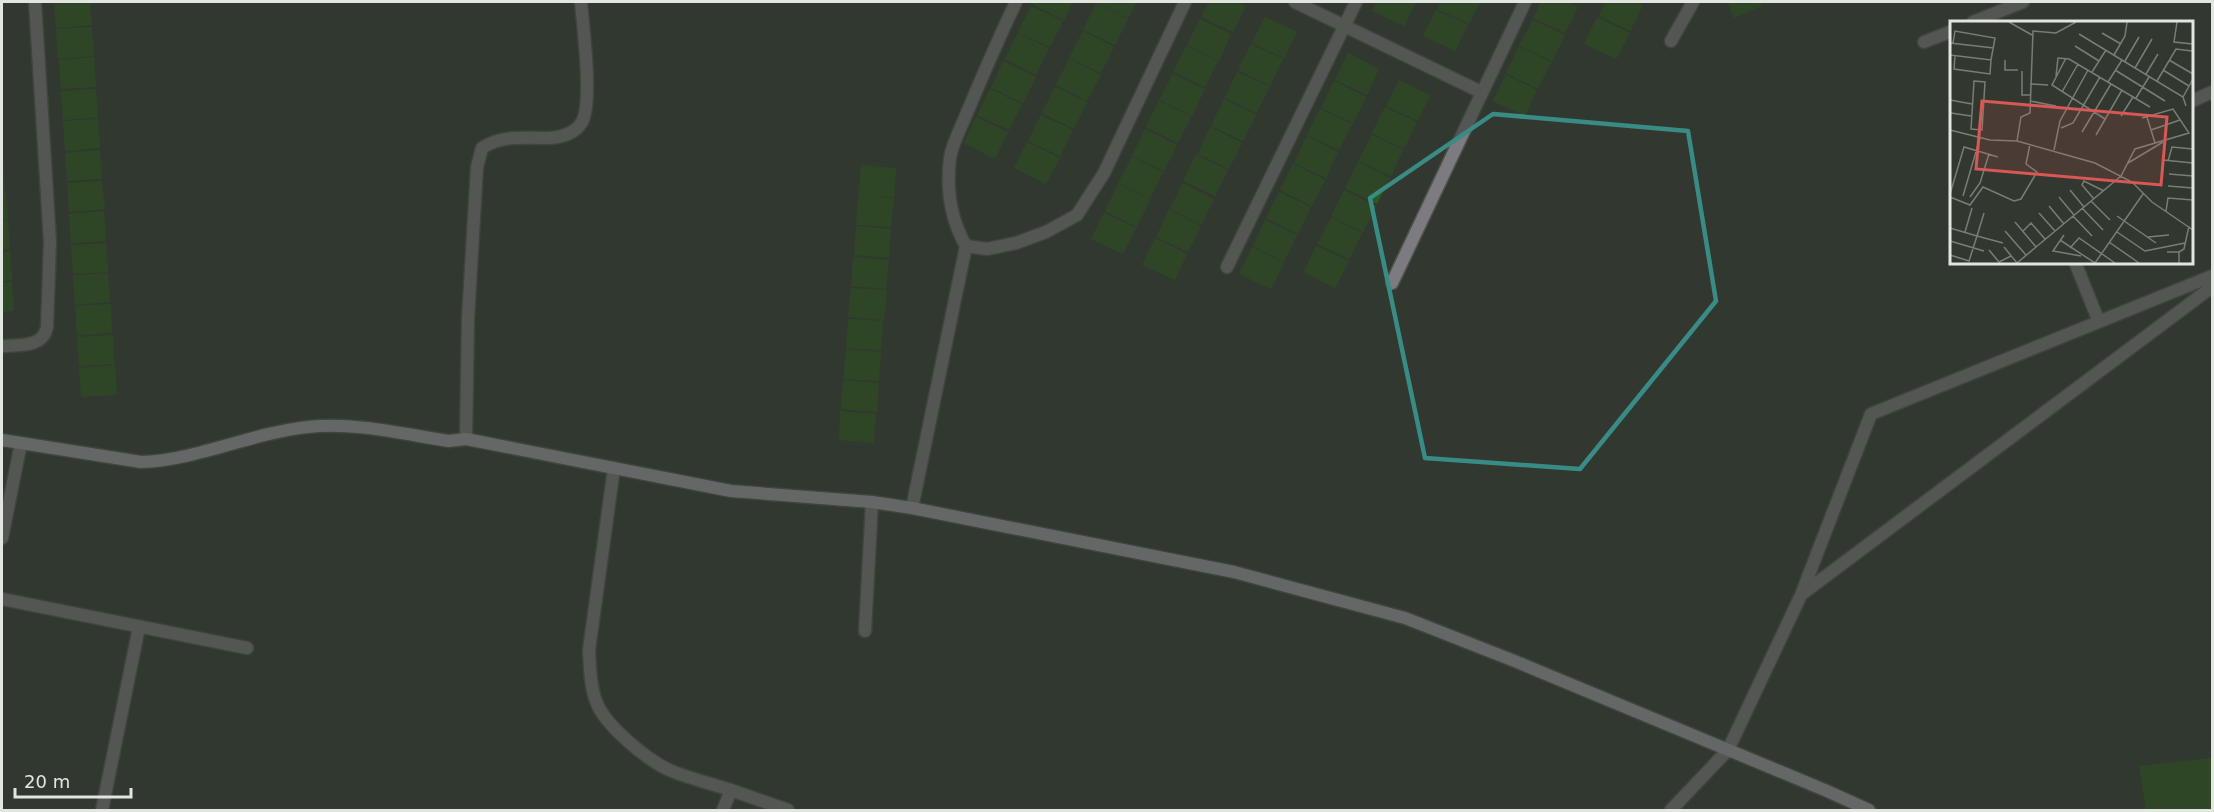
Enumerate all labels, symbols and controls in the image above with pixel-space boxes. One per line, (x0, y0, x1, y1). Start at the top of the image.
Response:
inset map (1950, 21, 2193, 264)
scale bar (15, 761, 130, 799)
text: 20 m (24, 771, 70, 792)

